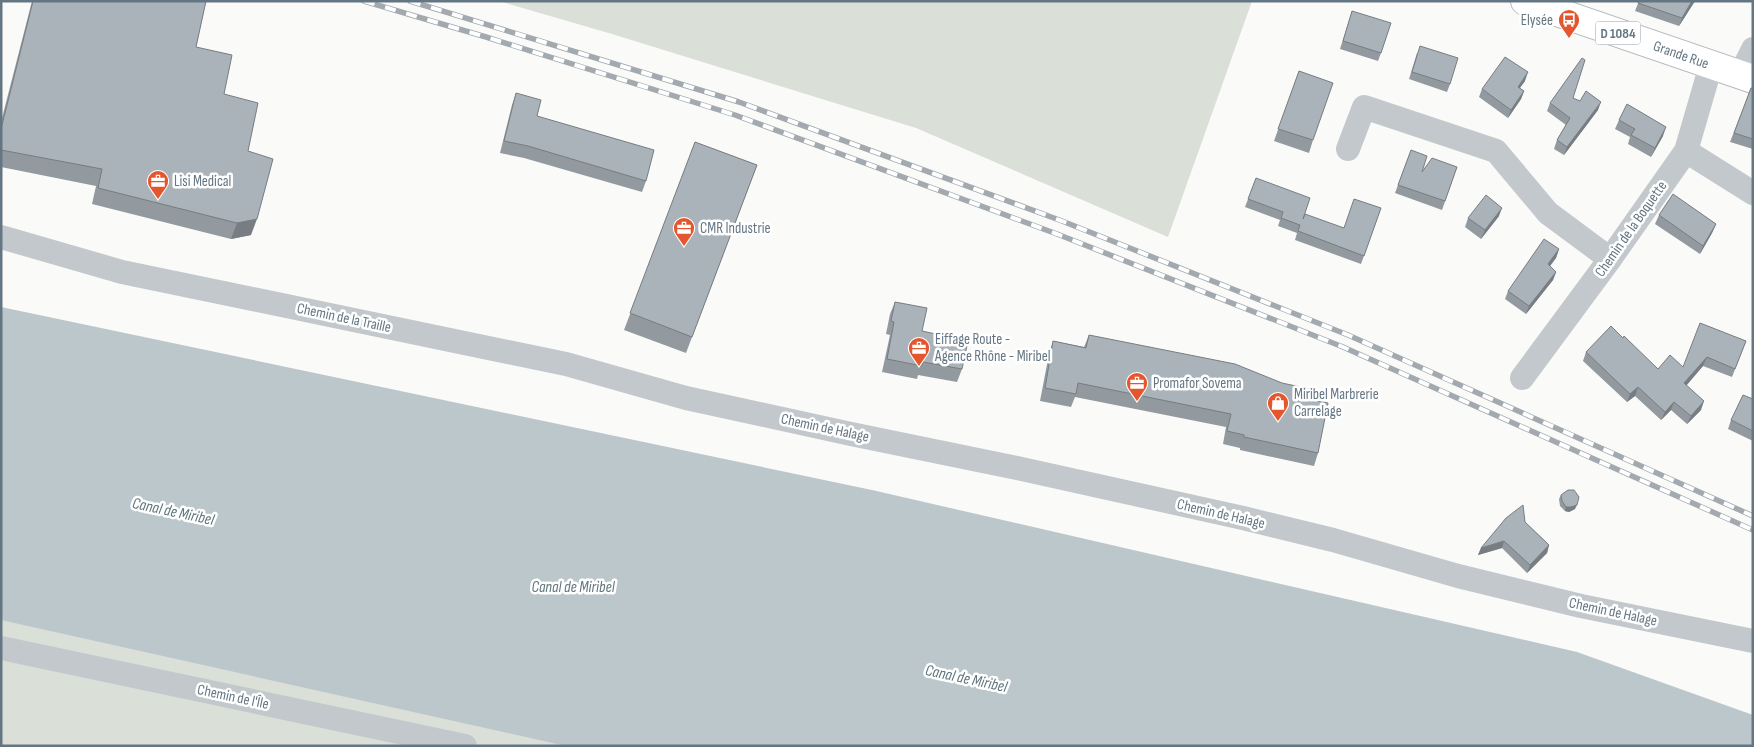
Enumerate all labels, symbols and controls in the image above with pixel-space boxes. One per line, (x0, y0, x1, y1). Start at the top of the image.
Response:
bus stop icon: Elysée (1557, 8, 1581, 39)
place label: Elysée (1521, 11, 1553, 30)
road number: D 1084 (1596, 22, 1640, 44)
street label: Grande Rue (1651, 37, 1711, 73)
office icon: Lisi Medical (146, 169, 170, 200)
place label: Lisi Medical (174, 172, 231, 191)
street label: Chemin de la Boquette (1591, 177, 1671, 281)
office icon: CMR Industrie (672, 216, 696, 247)
place label: CMR Industrie (700, 219, 771, 238)
street label: Chemin de la Traille (295, 299, 393, 337)
place label: Eiffage Route - Agence Rhône - Miribel (934, 330, 1051, 366)
office icon: Eiffage Route - Agence Rhône - Miribel (907, 336, 931, 367)
office icon: Promafor Sovema (1125, 371, 1149, 402)
place label: Promafor Sovema (1153, 374, 1242, 393)
place label: Miribel Marbrerie Carrelage (1294, 385, 1379, 421)
shop icon: Miribel Marbrerie Carrelage (1266, 391, 1290, 422)
street label: Chemin de Halage (779, 409, 871, 447)
water label: Canal de Miribel (130, 494, 217, 530)
street label: Chemin de Halage (1175, 495, 1267, 533)
water label: Canal de Miribel (531, 578, 616, 597)
street label: Chemin de Halage (1567, 593, 1659, 631)
water label: Canal de Miribel (923, 661, 1010, 697)
street label: Chemin de l'Île (196, 680, 270, 714)

